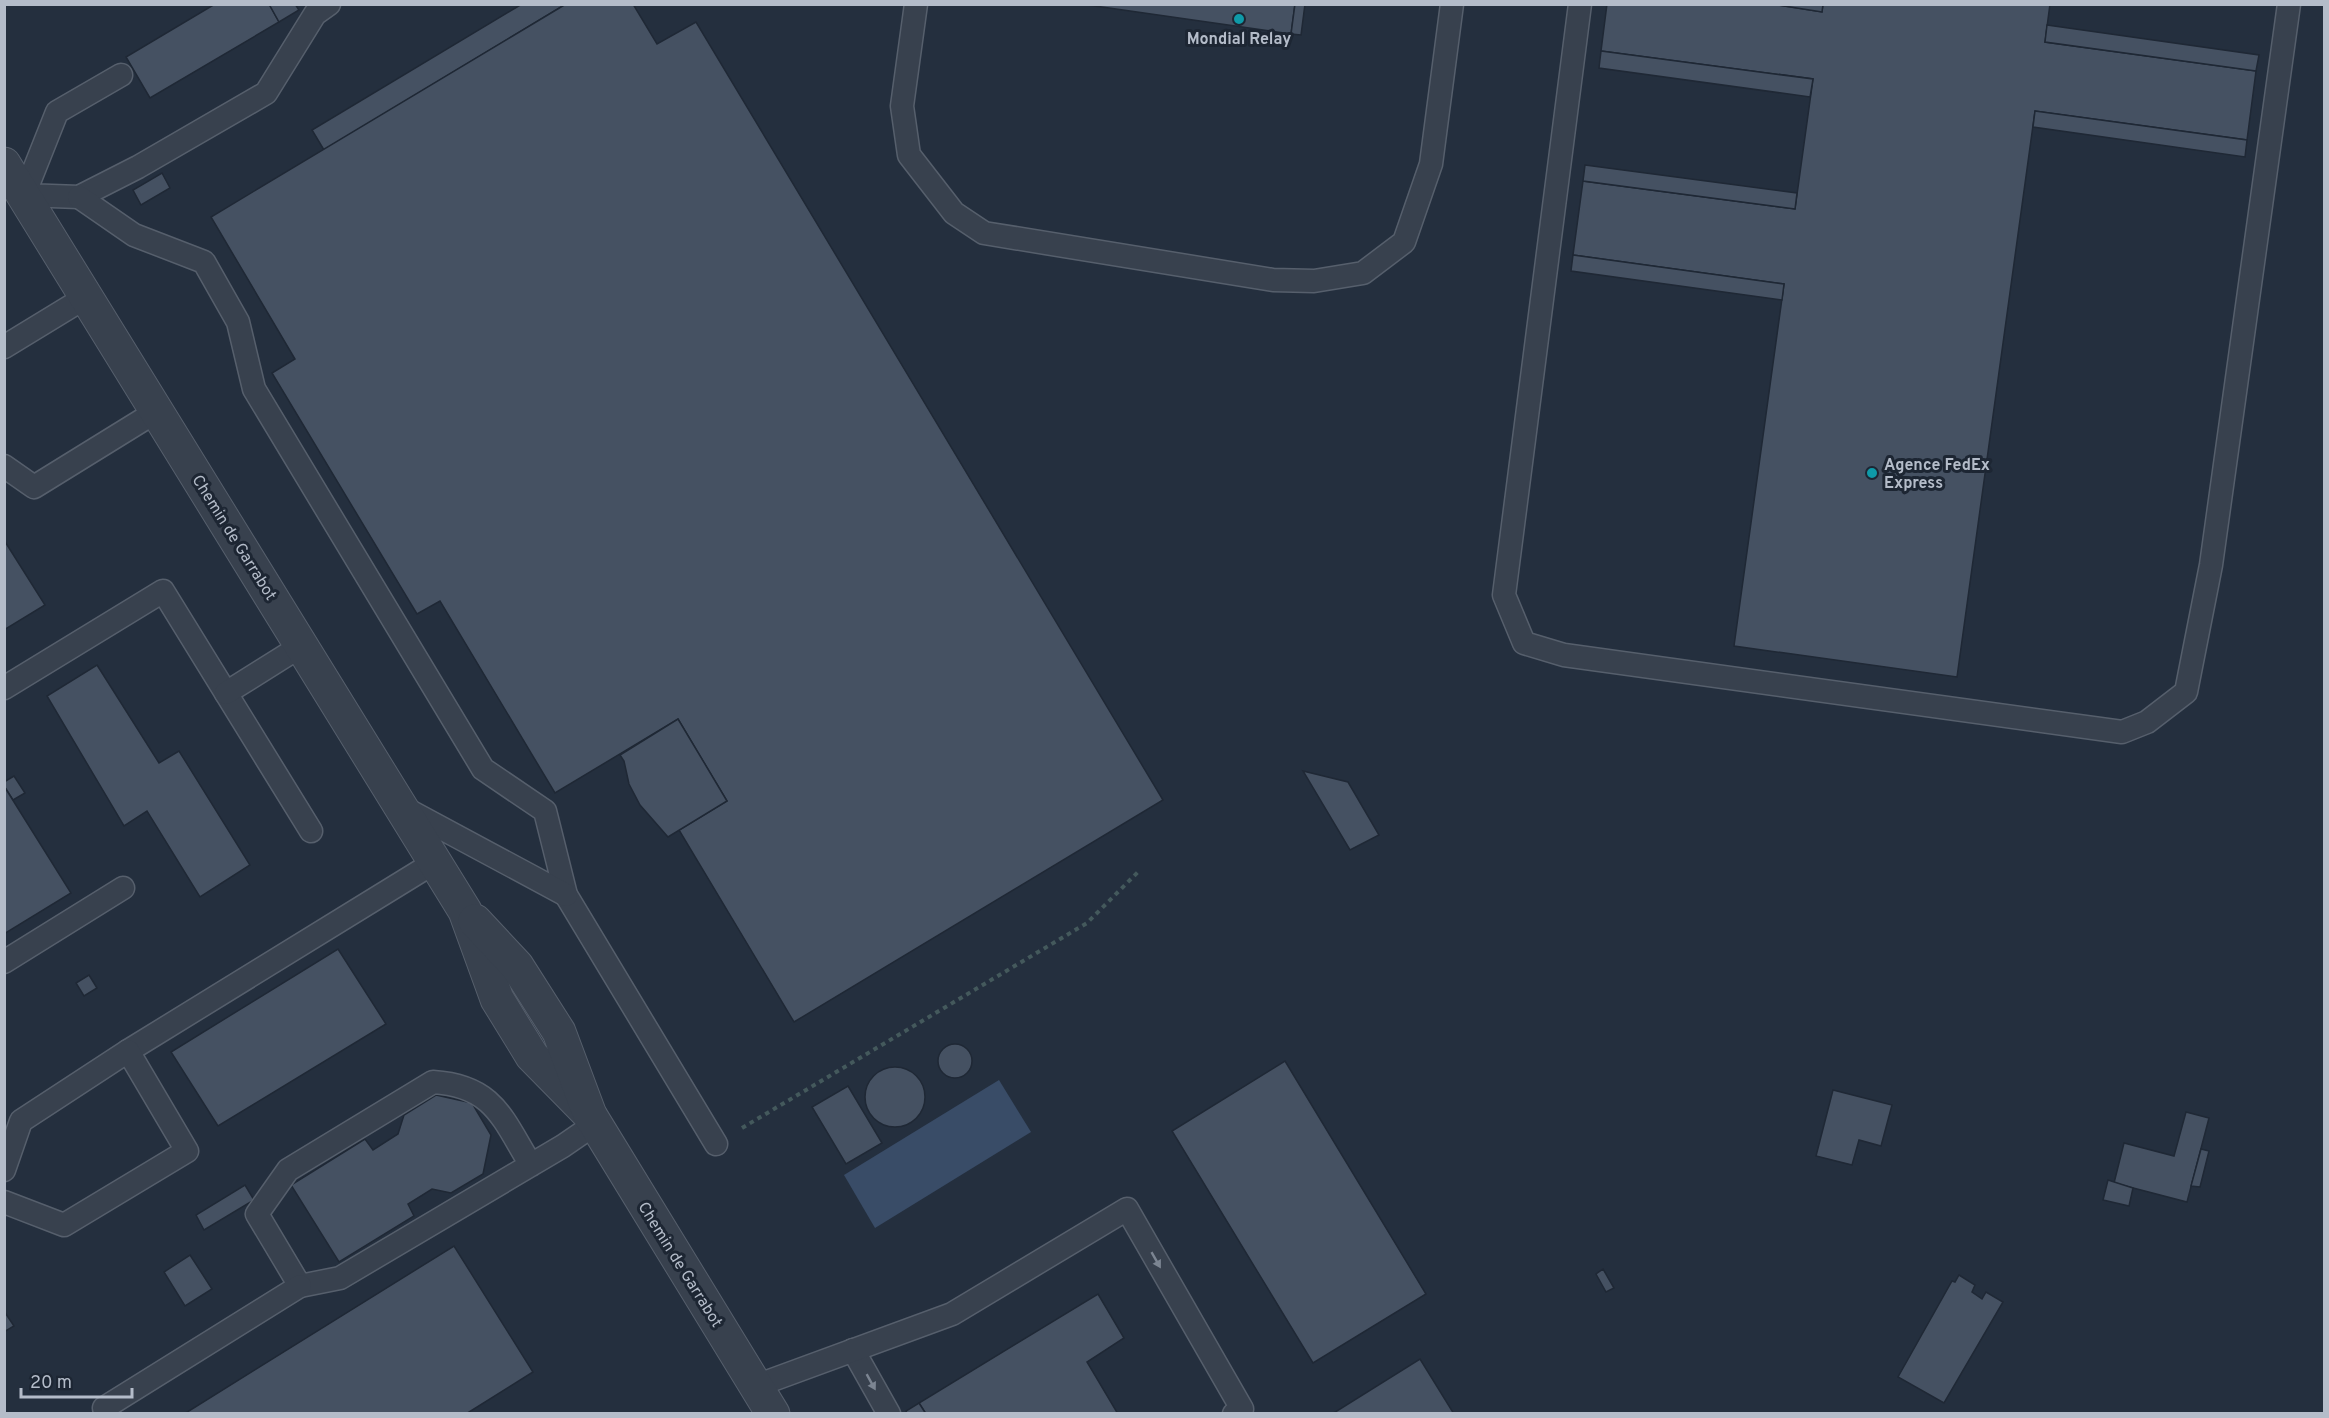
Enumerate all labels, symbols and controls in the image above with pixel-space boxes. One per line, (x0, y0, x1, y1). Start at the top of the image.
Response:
marker: Mondial Relay (1232, 12, 1246, 26)
place label: Mondial Relay (1187, 30, 1291, 50)
place label: Agence FedEx Express (1884, 456, 1990, 494)
marker: Agence FedEx Express (1865, 466, 1879, 480)
street label: Chemin de Garrabot (187, 472, 280, 605)
street label: Chemin de Garrabot (633, 1199, 726, 1332)
one-way arrow (1151, 1251, 1161, 1268)
scale bar (21, 1361, 132, 1399)
text: 20 m (30, 1372, 72, 1395)
one-way arrow (866, 1374, 876, 1391)

